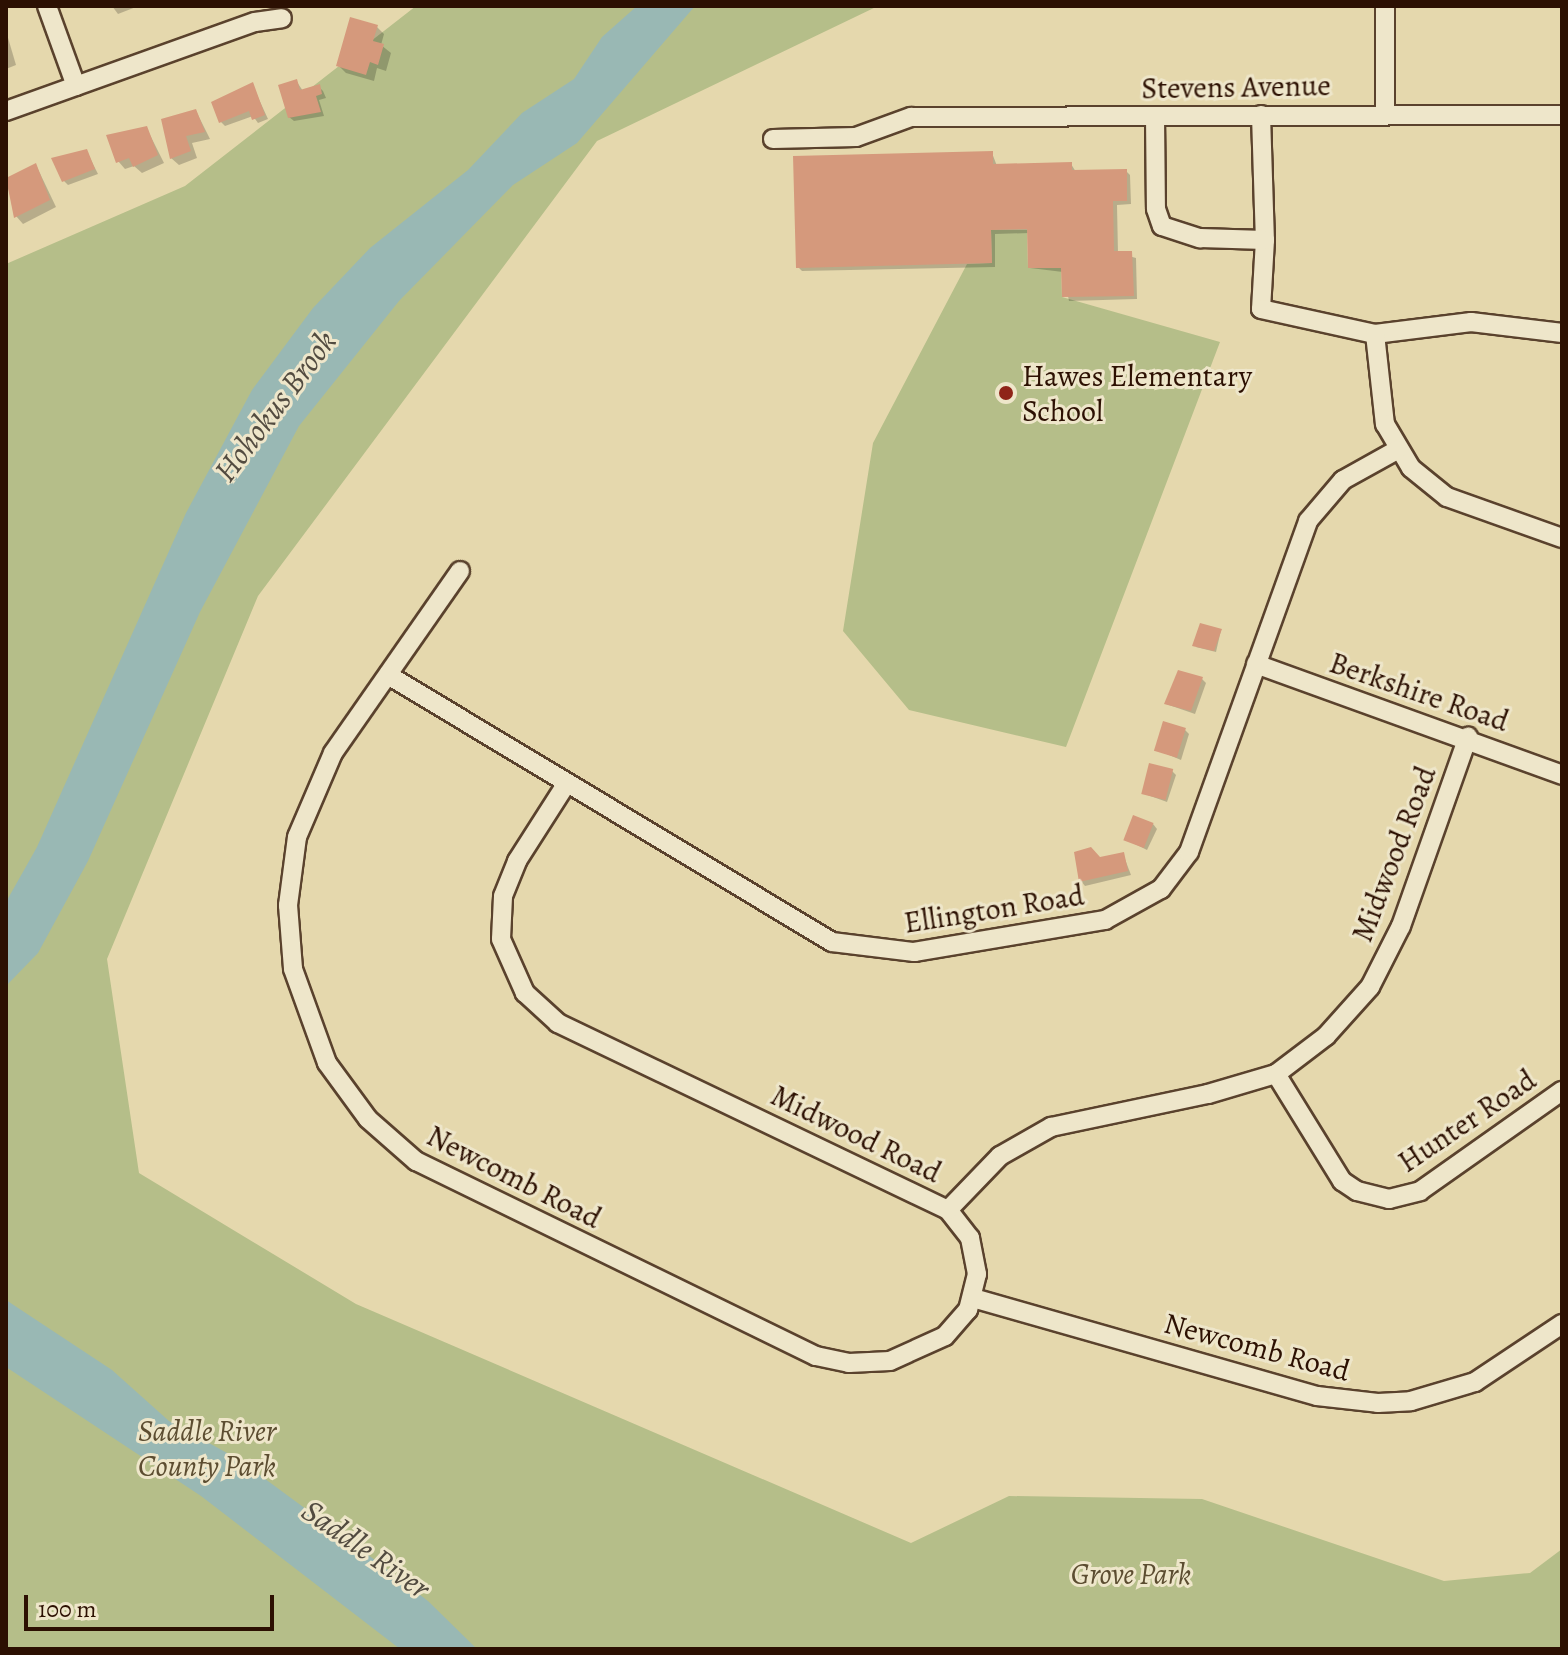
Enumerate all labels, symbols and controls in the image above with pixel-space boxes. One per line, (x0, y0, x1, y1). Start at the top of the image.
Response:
street label: Stevens Avenue (1141, 67, 1331, 107)
water label: Hohokus Brook (206, 323, 344, 489)
place label: Hawes Elementary School (1022, 358, 1252, 428)
marker: Hawes Elementary School (997, 384, 1015, 402)
street label: Berkshire Road (1325, 645, 1513, 739)
street label: Midwood Road (1344, 761, 1444, 947)
street label: Ellington Road (901, 877, 1087, 941)
street label: Hunter Road (1391, 1062, 1543, 1180)
street label: Midwood Road (765, 1077, 947, 1191)
street label: Newcomb Road (421, 1118, 607, 1236)
street label: Newcomb Road (1160, 1305, 1354, 1389)
park label: Saddle River County Park (138, 1413, 276, 1484)
water label: Saddle River (295, 1491, 437, 1607)
park label: Grove Park (1071, 1556, 1191, 1592)
scale bar (28, 1579, 278, 1629)
text: 100 m (38, 1593, 97, 1625)

